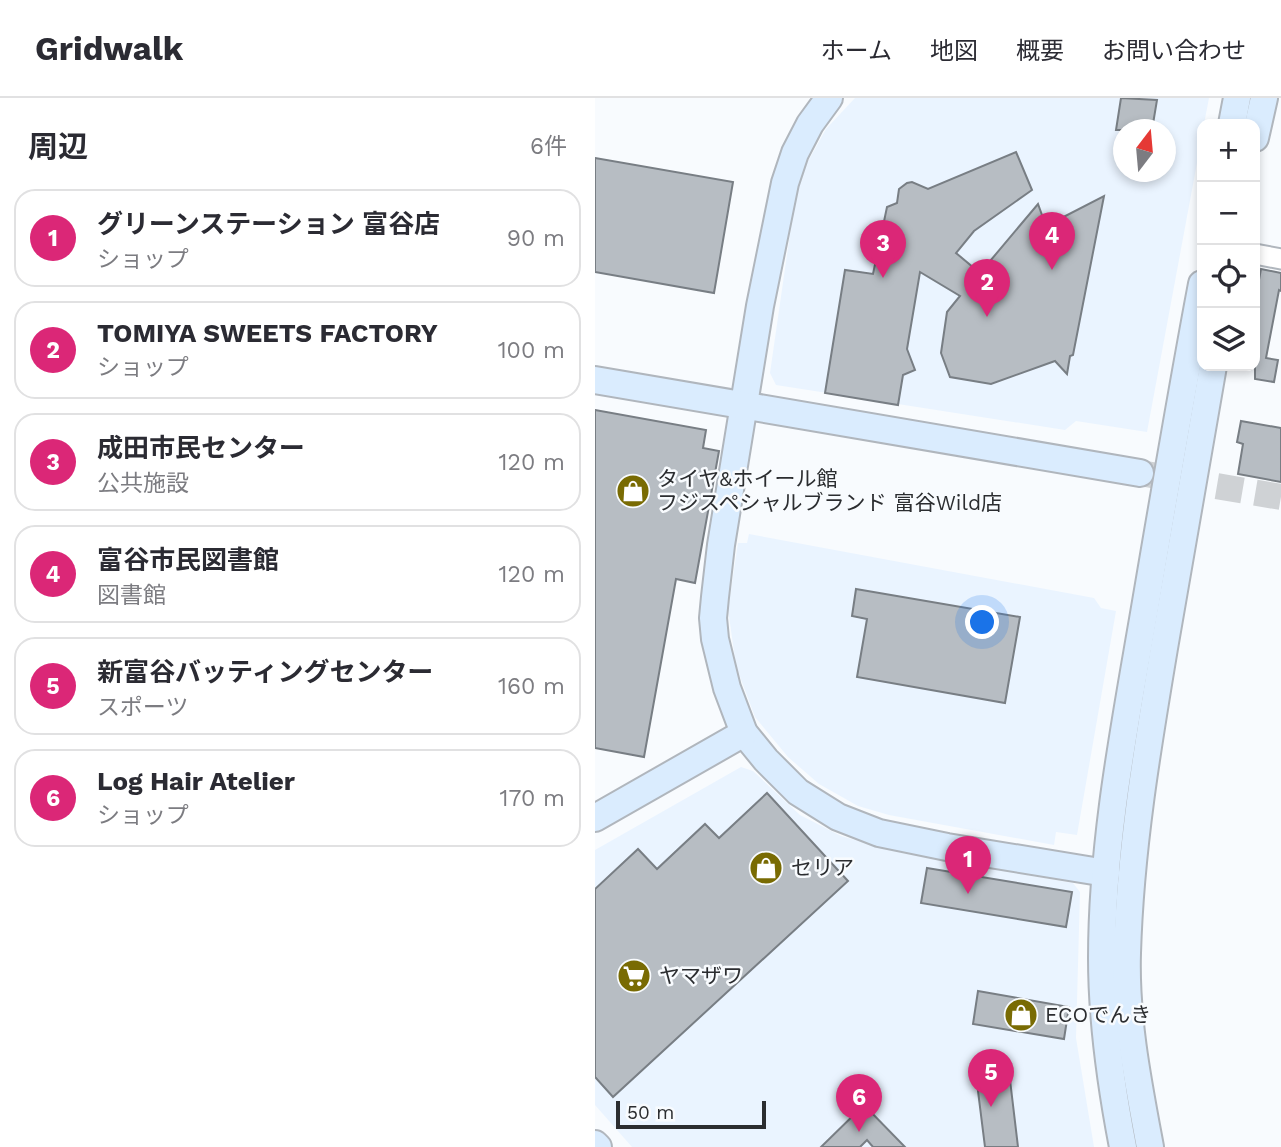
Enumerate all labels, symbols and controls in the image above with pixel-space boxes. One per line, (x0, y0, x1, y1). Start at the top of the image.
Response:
text: Gridwalk (35, 29, 183, 68)
text: ホーム (821, 37, 892, 65)
text: 地図 (930, 37, 978, 65)
text: 概要 (1016, 37, 1064, 65)
text: お問い合わせ (1102, 37, 1246, 65)
north arrow (1113, 119, 1176, 182)
map controls (1197, 119, 1260, 371)
button: + (1197, 119, 1260, 182)
text: 周辺 (28, 129, 88, 164)
text: 6件 (530, 133, 567, 160)
button: − (1197, 182, 1260, 245)
text: グリーンステーション 富谷店 (97, 209, 440, 239)
pin: 4 (1029, 212, 1075, 270)
pin: 3 (860, 220, 906, 278)
text: 1 (48, 225, 58, 252)
text: 90 m (507, 225, 565, 252)
button: locate (1197, 245, 1260, 308)
text: ショップ (97, 246, 189, 273)
pin: 2 (964, 259, 1010, 317)
button: layers (1197, 308, 1260, 371)
text: TOMIYA SWEETS FACTORY (97, 318, 438, 348)
text: 2 (46, 337, 60, 364)
text: 100 m (498, 337, 565, 364)
text: ショップ (97, 354, 189, 381)
text: 成田市民センター (97, 433, 305, 463)
text: 3 (46, 449, 60, 476)
text: 120 m (499, 449, 565, 476)
place label: タイヤ&ホイール館 フジスペシャルブランド 富谷Wild店 (657, 466, 1002, 515)
text: 公共施設 (97, 470, 189, 497)
shop icon: タイヤ&ホイール館 フジスペシャルブランド 富谷Wild店 (614, 472, 652, 510)
text: 富谷市民図書館 (97, 545, 279, 575)
text: 4 (46, 561, 60, 588)
text: 120 m (499, 561, 565, 588)
text: 図書館 (97, 582, 166, 609)
your location (965, 605, 999, 639)
text: 新富谷バッティングセンター (97, 657, 433, 687)
text: 5 (46, 673, 60, 700)
text: 160 m (498, 673, 565, 700)
text: スポーツ (97, 694, 189, 721)
text: Log Hair Atelier (97, 766, 295, 796)
text: 6 (46, 785, 60, 812)
text: 170 m (500, 785, 565, 812)
text: ショップ (97, 802, 189, 829)
pin: 1 (945, 836, 991, 894)
shop icon: セリア (747, 849, 785, 887)
place label: セリア (791, 855, 854, 880)
supermarket icon: ヤマザワ (615, 957, 653, 995)
place label: ヤマザワ (659, 963, 743, 988)
shop icon: ECOでんき (1002, 996, 1040, 1034)
place label: ECOでんき (1045, 1002, 1151, 1027)
pin: 5 (968, 1049, 1014, 1107)
pin: 6 (836, 1074, 882, 1132)
scale bar (616, 1098, 767, 1130)
text: 50 m (627, 1101, 674, 1124)

